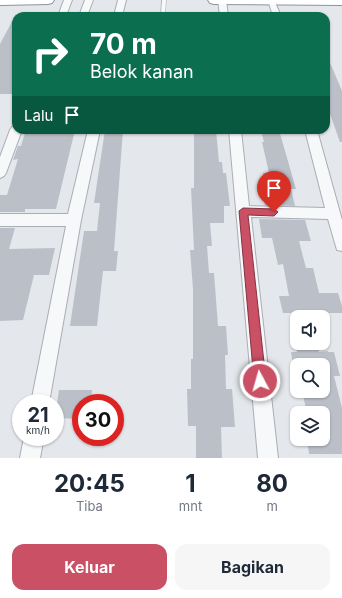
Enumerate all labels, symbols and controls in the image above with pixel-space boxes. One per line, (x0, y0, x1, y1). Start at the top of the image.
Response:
text: 70 m (90, 27, 157, 61)
icon: right (24, 28, 76, 80)
text: Belok kanan (90, 61, 194, 82)
icon: arrive (61, 104, 83, 126)
text: Lalu (24, 106, 53, 125)
pin (257, 171, 291, 212)
icon: arrive (263, 177, 285, 199)
map controls (290, 310, 330, 446)
button: sound (290, 310, 330, 350)
button: search (290, 358, 330, 398)
position arrow (239, 360, 281, 402)
speed limit sign: 30 (72, 394, 124, 446)
text: 21 (27, 403, 49, 427)
button: layers (290, 406, 330, 446)
text: km/h (26, 424, 50, 436)
text: 20:45 (54, 469, 125, 498)
text: 1 (185, 469, 196, 498)
text: 80 (256, 469, 288, 498)
text: Tiba (76, 498, 103, 514)
text: mnt (179, 498, 202, 514)
text: m (266, 498, 278, 514)
button: Keluar (12, 544, 167, 590)
button: Bagikan (175, 544, 330, 590)

